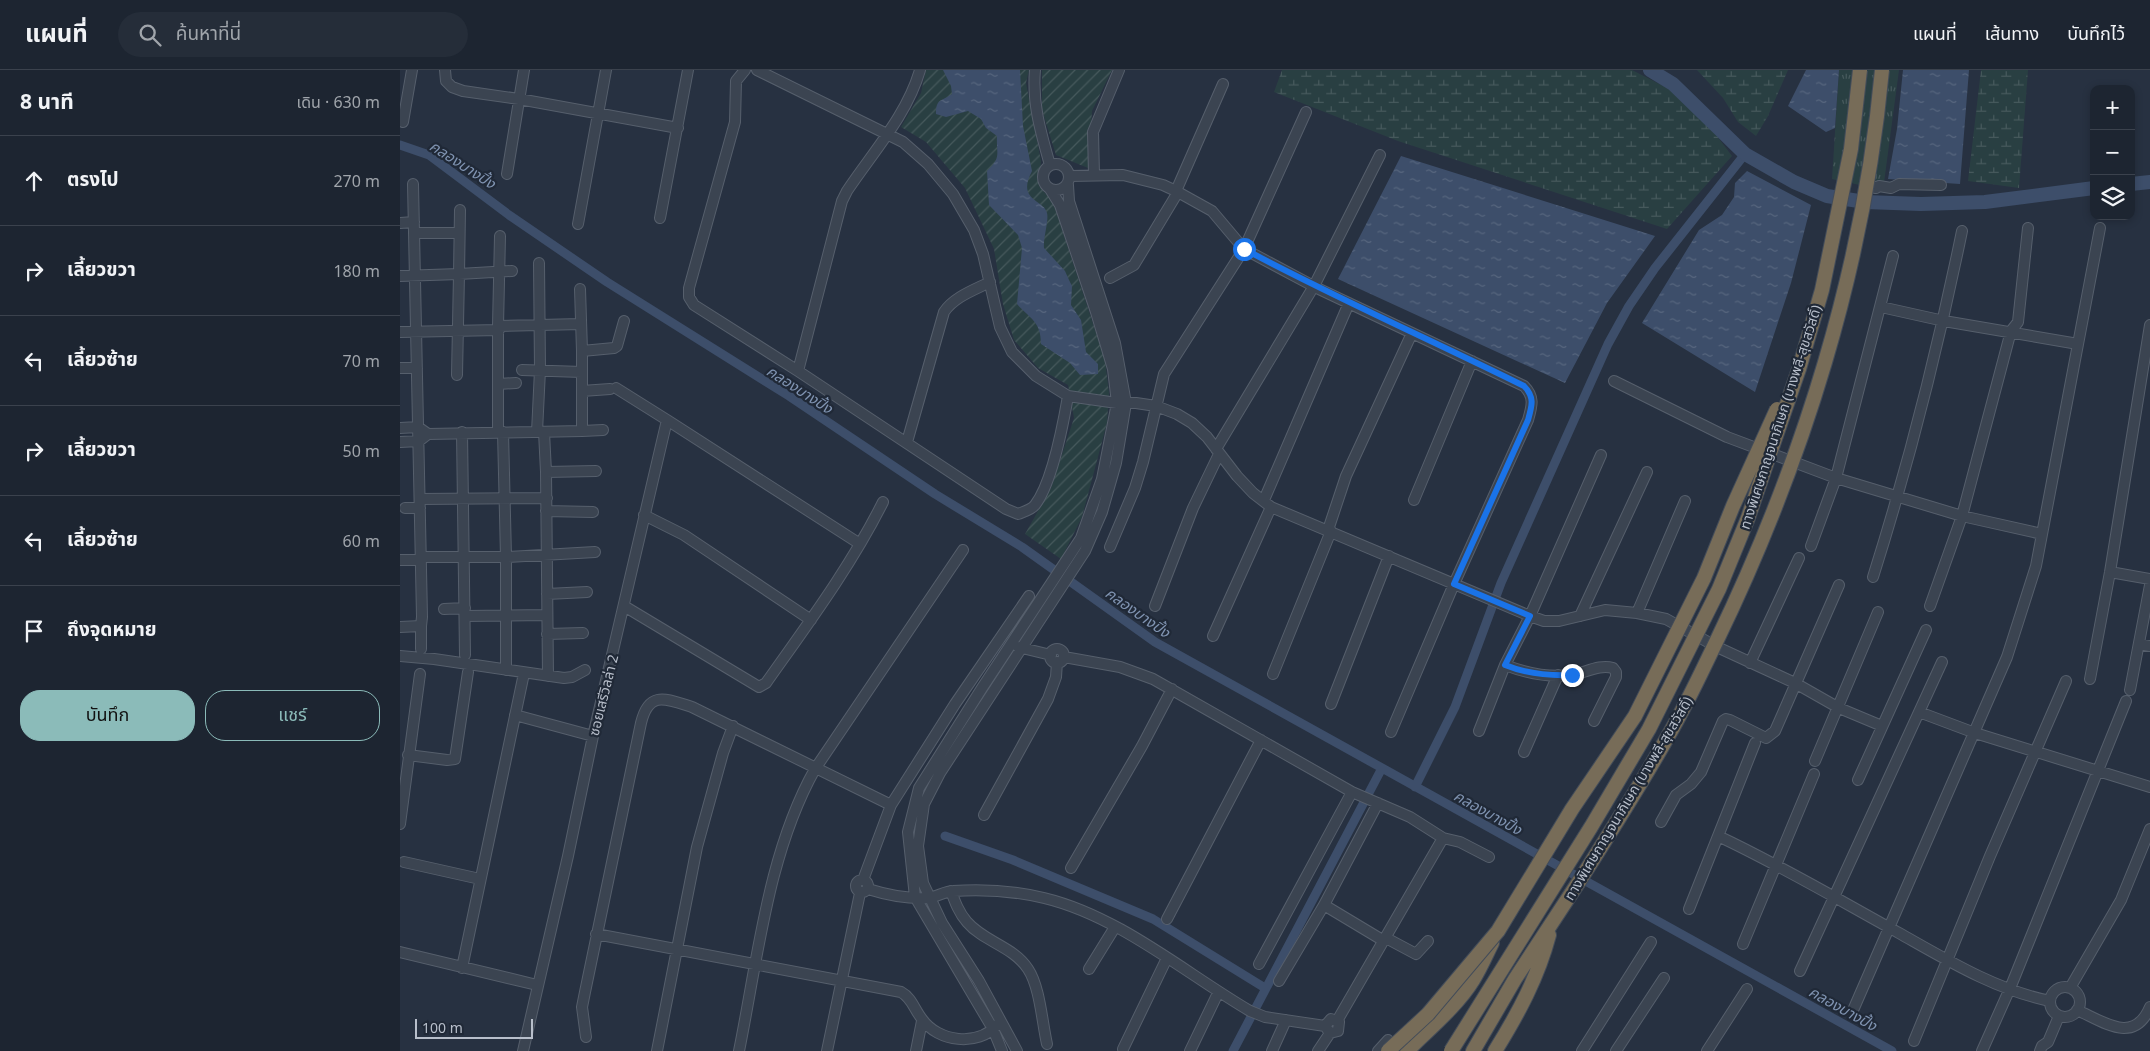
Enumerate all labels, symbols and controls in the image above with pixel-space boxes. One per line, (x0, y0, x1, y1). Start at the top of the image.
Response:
search box (118, 12, 468, 57)
text: แผนที่ (25, 16, 88, 49)
text: ค้นหาที่นี่ (176, 20, 241, 46)
icon: search (136, 21, 164, 49)
text: แผนที่ (1913, 21, 1957, 45)
text: เส้นทาง (1985, 21, 2039, 45)
text: บันทึกไว้ (2067, 21, 2125, 45)
map controls (2090, 85, 2135, 220)
button: + (2090, 85, 2135, 130)
text: 8 นาที (20, 87, 74, 115)
text: เดิน · 630 m (297, 91, 380, 113)
button: − (2090, 130, 2135, 175)
water label: คลองบางปิ้ง (426, 135, 501, 193)
text: ตรงไป (67, 166, 119, 192)
icon: ahead (20, 167, 48, 195)
text: 270 m (333, 170, 380, 192)
button: layers (2090, 175, 2135, 220)
route start (1233, 238, 1256, 261)
text: เลี้ยวขวา (67, 256, 136, 282)
icon: right (20, 257, 48, 285)
text: 180 m (333, 260, 380, 282)
street label: ทางพิเศษกาญจนาภิเษก (บางพลี-สุขสวัสดิ์) (1735, 302, 1825, 532)
text: เลี้ยวซ้าย (67, 346, 138, 372)
icon: left (20, 347, 48, 375)
text: 70 m (343, 350, 380, 372)
water label: คลองบางปิ้ง (763, 360, 838, 418)
text: เลี้ยวขวา (67, 436, 136, 462)
icon: right (20, 437, 48, 465)
text: 50 m (343, 440, 380, 462)
text: เลี้ยวซ้าย (67, 526, 138, 552)
icon: left (20, 527, 48, 555)
text: 60 m (343, 530, 380, 552)
water label: คลองบางปิ้ง (1102, 582, 1175, 642)
text: ถึงจุดหมาย (67, 616, 157, 642)
icon: arrive (20, 617, 48, 645)
street label: ซอยเสรีวิลล่า 2 (584, 652, 622, 738)
route end (1561, 664, 1584, 687)
button: บันทึก (20, 690, 195, 741)
button: แชร์ (205, 690, 380, 741)
street label: ทางพิเศษกาญจนาภิเษก (บางพลี-สุขสวัสดิ์) (1559, 693, 1697, 903)
water label: คลองบางปิ้ง (1450, 785, 1526, 839)
water label: คลองบางปิ้ง (1805, 981, 1881, 1035)
scale bar (415, 1016, 532, 1039)
text: 100 m (422, 1018, 463, 1037)

